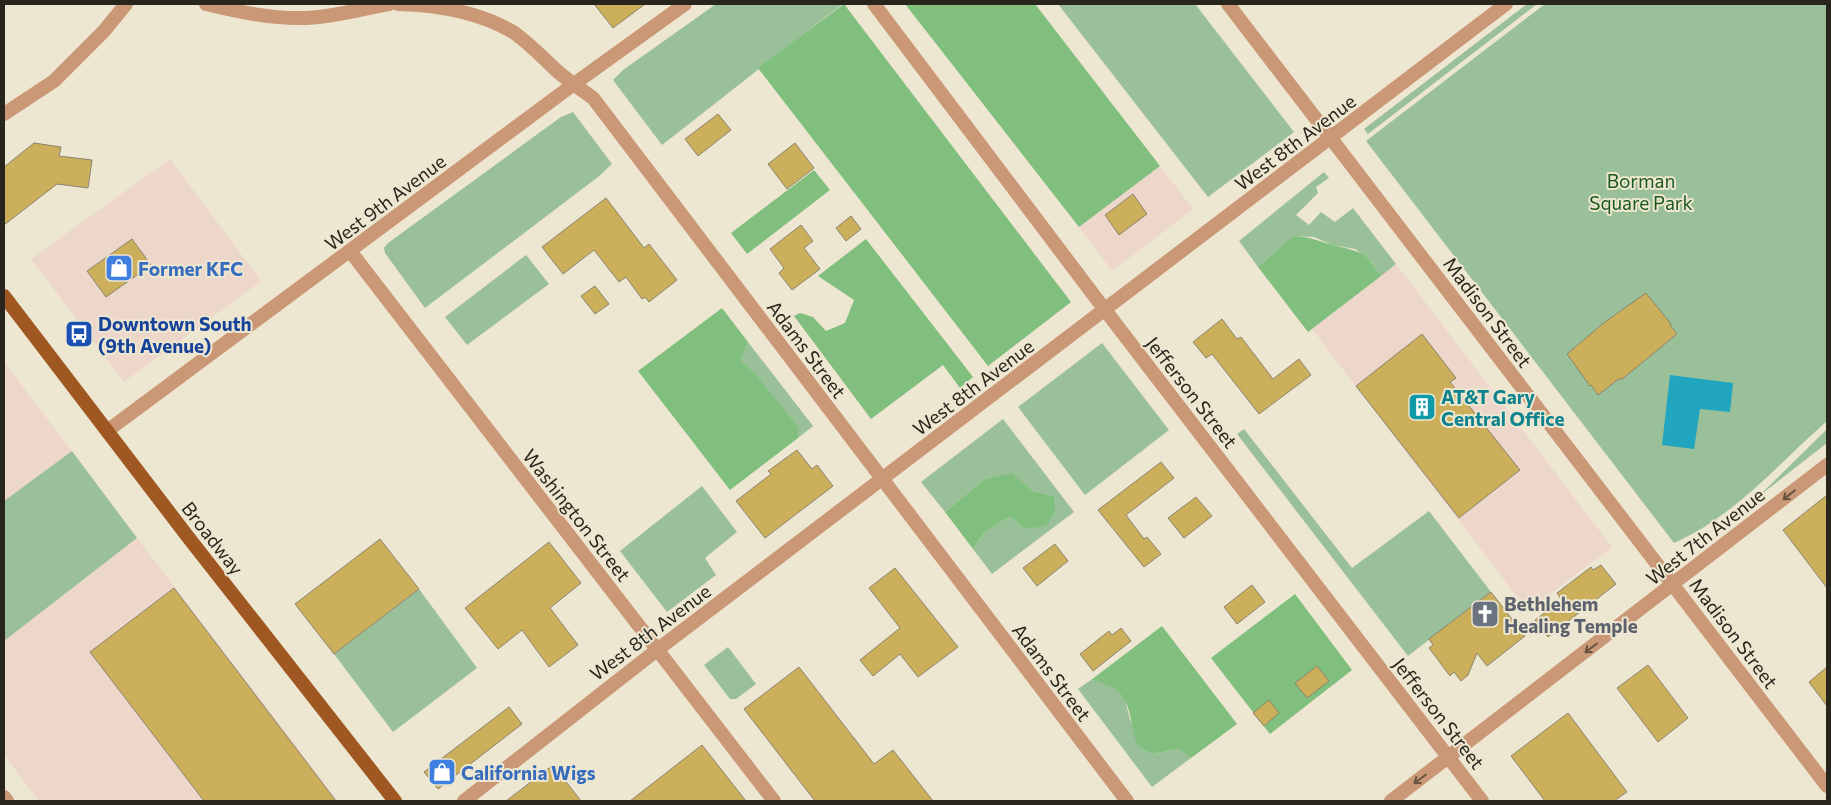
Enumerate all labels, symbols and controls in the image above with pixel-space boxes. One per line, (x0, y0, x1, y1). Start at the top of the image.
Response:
street label: West 8th Avenue (1230, 89, 1360, 195)
street label: West 9th Avenue (320, 149, 450, 255)
park label: Borman Square Park (1589, 169, 1693, 214)
street label: Madison Street (1439, 252, 1537, 372)
shop icon: Former KFC (104, 253, 134, 283)
place label: Former KFC (138, 257, 243, 280)
street label: Adams Street (763, 296, 851, 402)
place label: Downtown South (9th Avenue) (98, 312, 252, 357)
bus stop icon: Downtown South (9th Avenue) (64, 319, 94, 349)
street label: Jefferson Street (1141, 332, 1243, 452)
street label: West 8th Avenue (908, 334, 1038, 440)
place label: AT&T Gary Central Office (1441, 385, 1565, 430)
building icon: AT&T Gary Central Office (1407, 392, 1437, 422)
street label: Washington Street (518, 444, 636, 586)
street label: West 7th Avenue (1641, 483, 1769, 589)
one-way arrow (1782, 490, 1796, 500)
street label: Broadway (177, 497, 249, 579)
street label: Madison Street (1685, 573, 1783, 693)
street label: West 8th Avenue (585, 579, 715, 685)
place label: Bethlehem Healing Temple (1504, 592, 1638, 637)
church icon: Bethlehem Healing Temple (1470, 599, 1500, 629)
street label: Adams Street (1008, 619, 1096, 725)
one-way arrow (1584, 643, 1598, 653)
street label: Jefferson Street (1388, 653, 1490, 773)
shop icon: California Wigs (427, 757, 457, 787)
place label: California Wigs (461, 761, 596, 784)
one-way arrow (1414, 773, 1427, 784)

